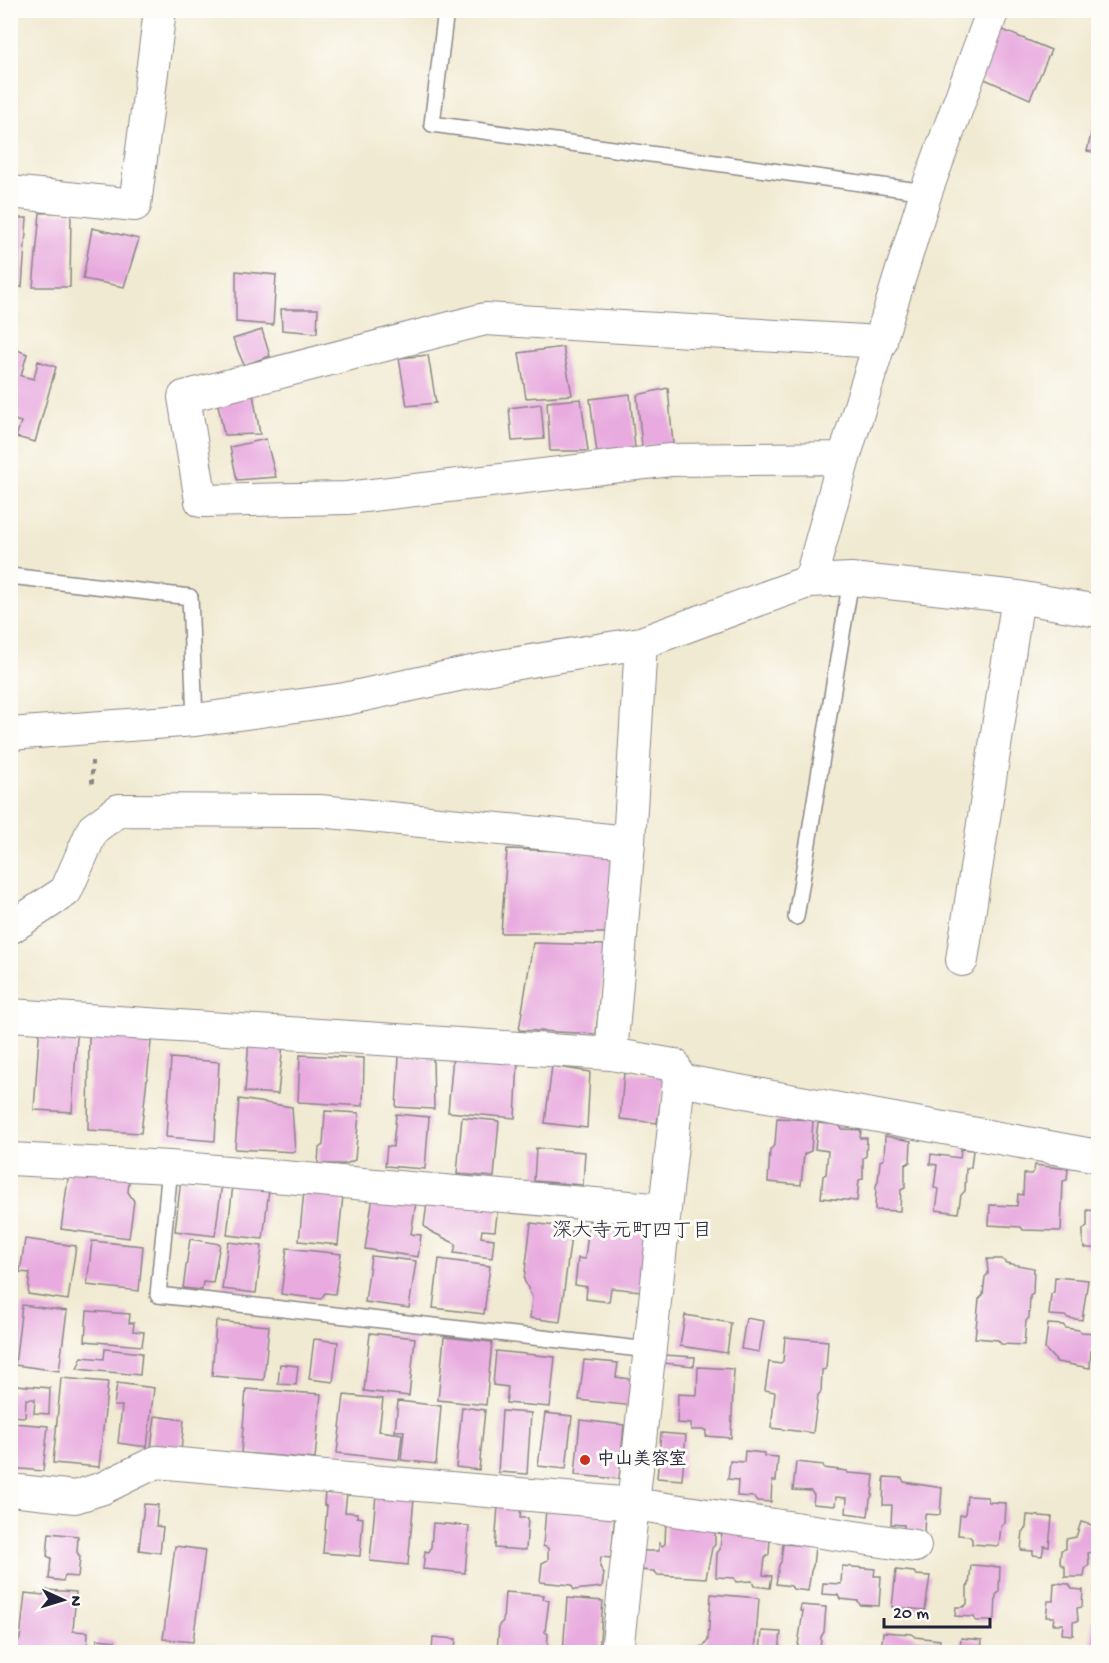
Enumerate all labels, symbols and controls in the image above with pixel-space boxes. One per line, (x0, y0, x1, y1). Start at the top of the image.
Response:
district label: 深大寺元町四丁目 (552, 1219, 712, 1244)
place label: 中山美容室 (597, 1449, 687, 1471)
marker: 中山美容室 (578, 1453, 592, 1467)
north arrow (33, 1570, 93, 1630)
scale bar (884, 1591, 990, 1629)
text: N (65, 1595, 84, 1607)
text: 20 m (893, 1604, 929, 1625)

